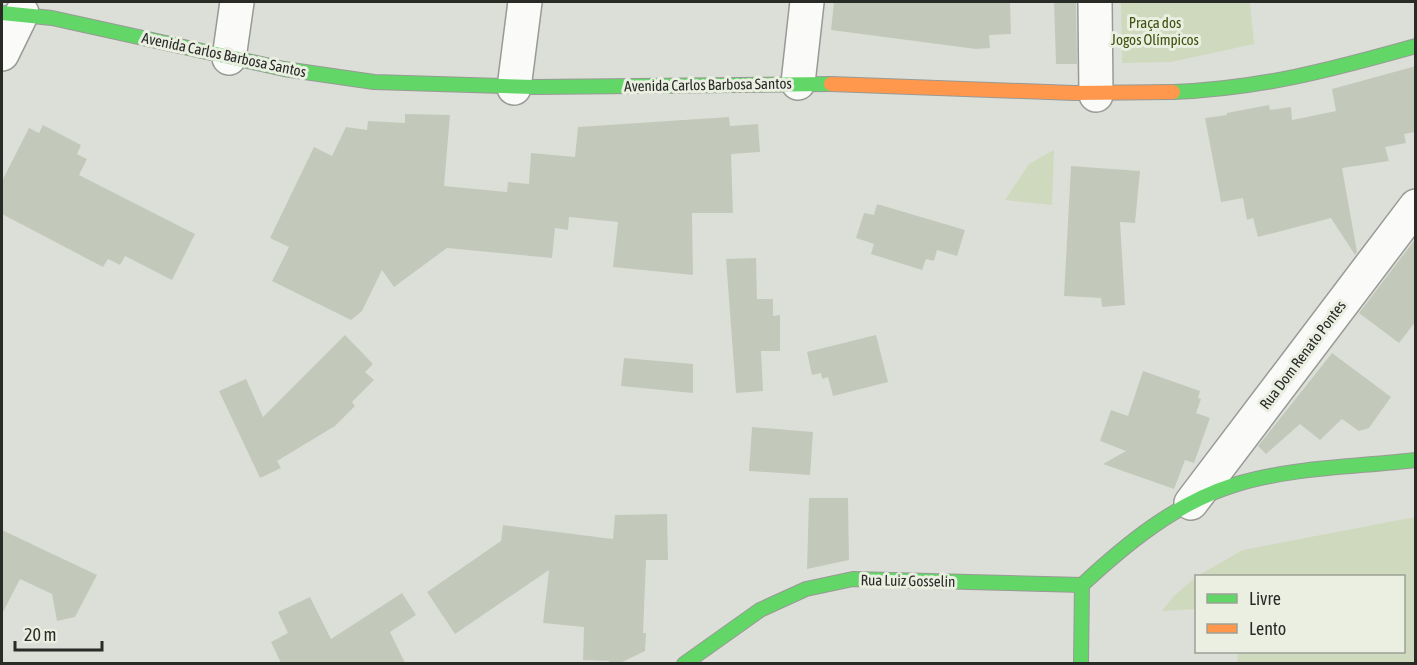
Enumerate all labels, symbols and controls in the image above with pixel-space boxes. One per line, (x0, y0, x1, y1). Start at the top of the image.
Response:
park label: Praça dos Jogos Olímpicos (1111, 14, 1199, 48)
street label: Avenida Carlos Barbosa Santos (140, 29, 308, 80)
street label: Avenida Carlos Barbosa Santos (624, 75, 792, 94)
street label: Rua Dom Renato Pontes (1256, 297, 1349, 412)
street label: Rua Luiz Gosselin (860, 571, 956, 590)
legend (1195, 575, 1405, 653)
text: Livre (1249, 588, 1281, 609)
scale bar (15, 614, 102, 652)
text: Lento (1249, 618, 1286, 639)
text: 20 m (24, 624, 56, 645)

